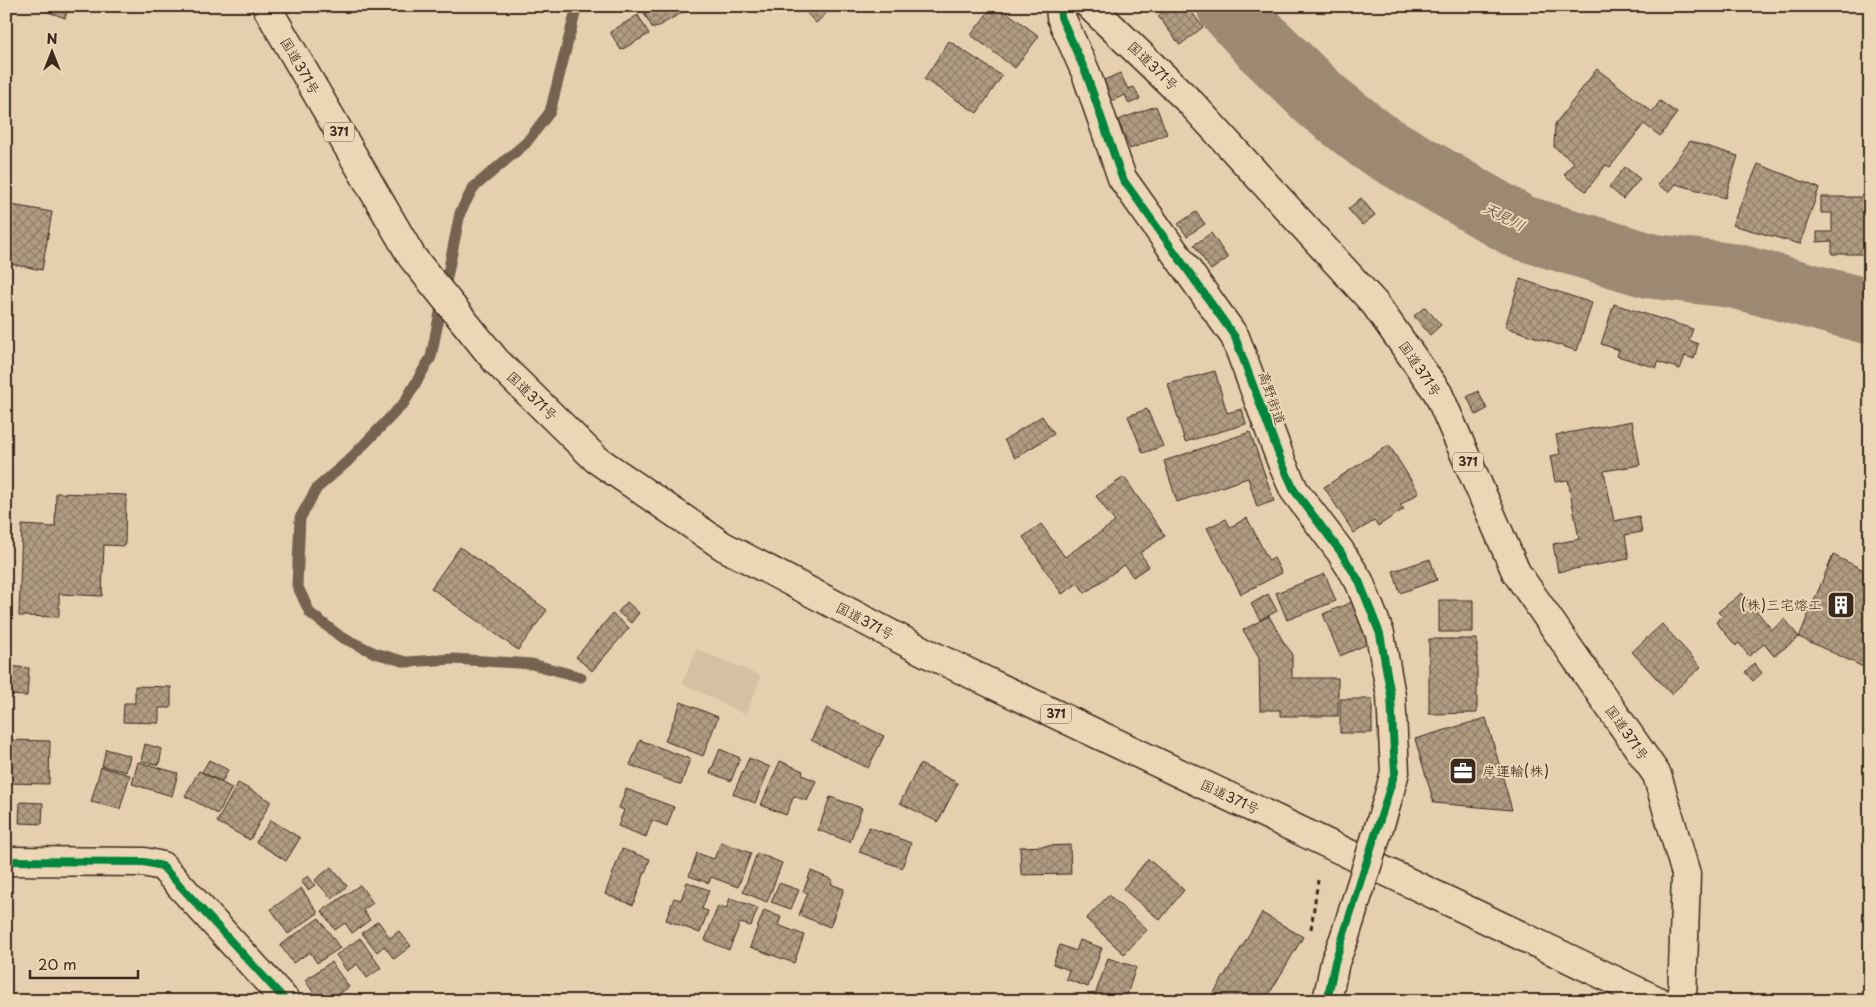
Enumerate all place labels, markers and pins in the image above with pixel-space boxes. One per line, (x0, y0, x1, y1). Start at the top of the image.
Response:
building icon: (株)三宅熔工 (1826, 590, 1856, 620)
place label: (株)三宅熔工 (1741, 594, 1822, 615)
office icon: 岸運輸(株) (1448, 756, 1478, 786)
place label: 岸運輸(株) (1482, 760, 1549, 781)

